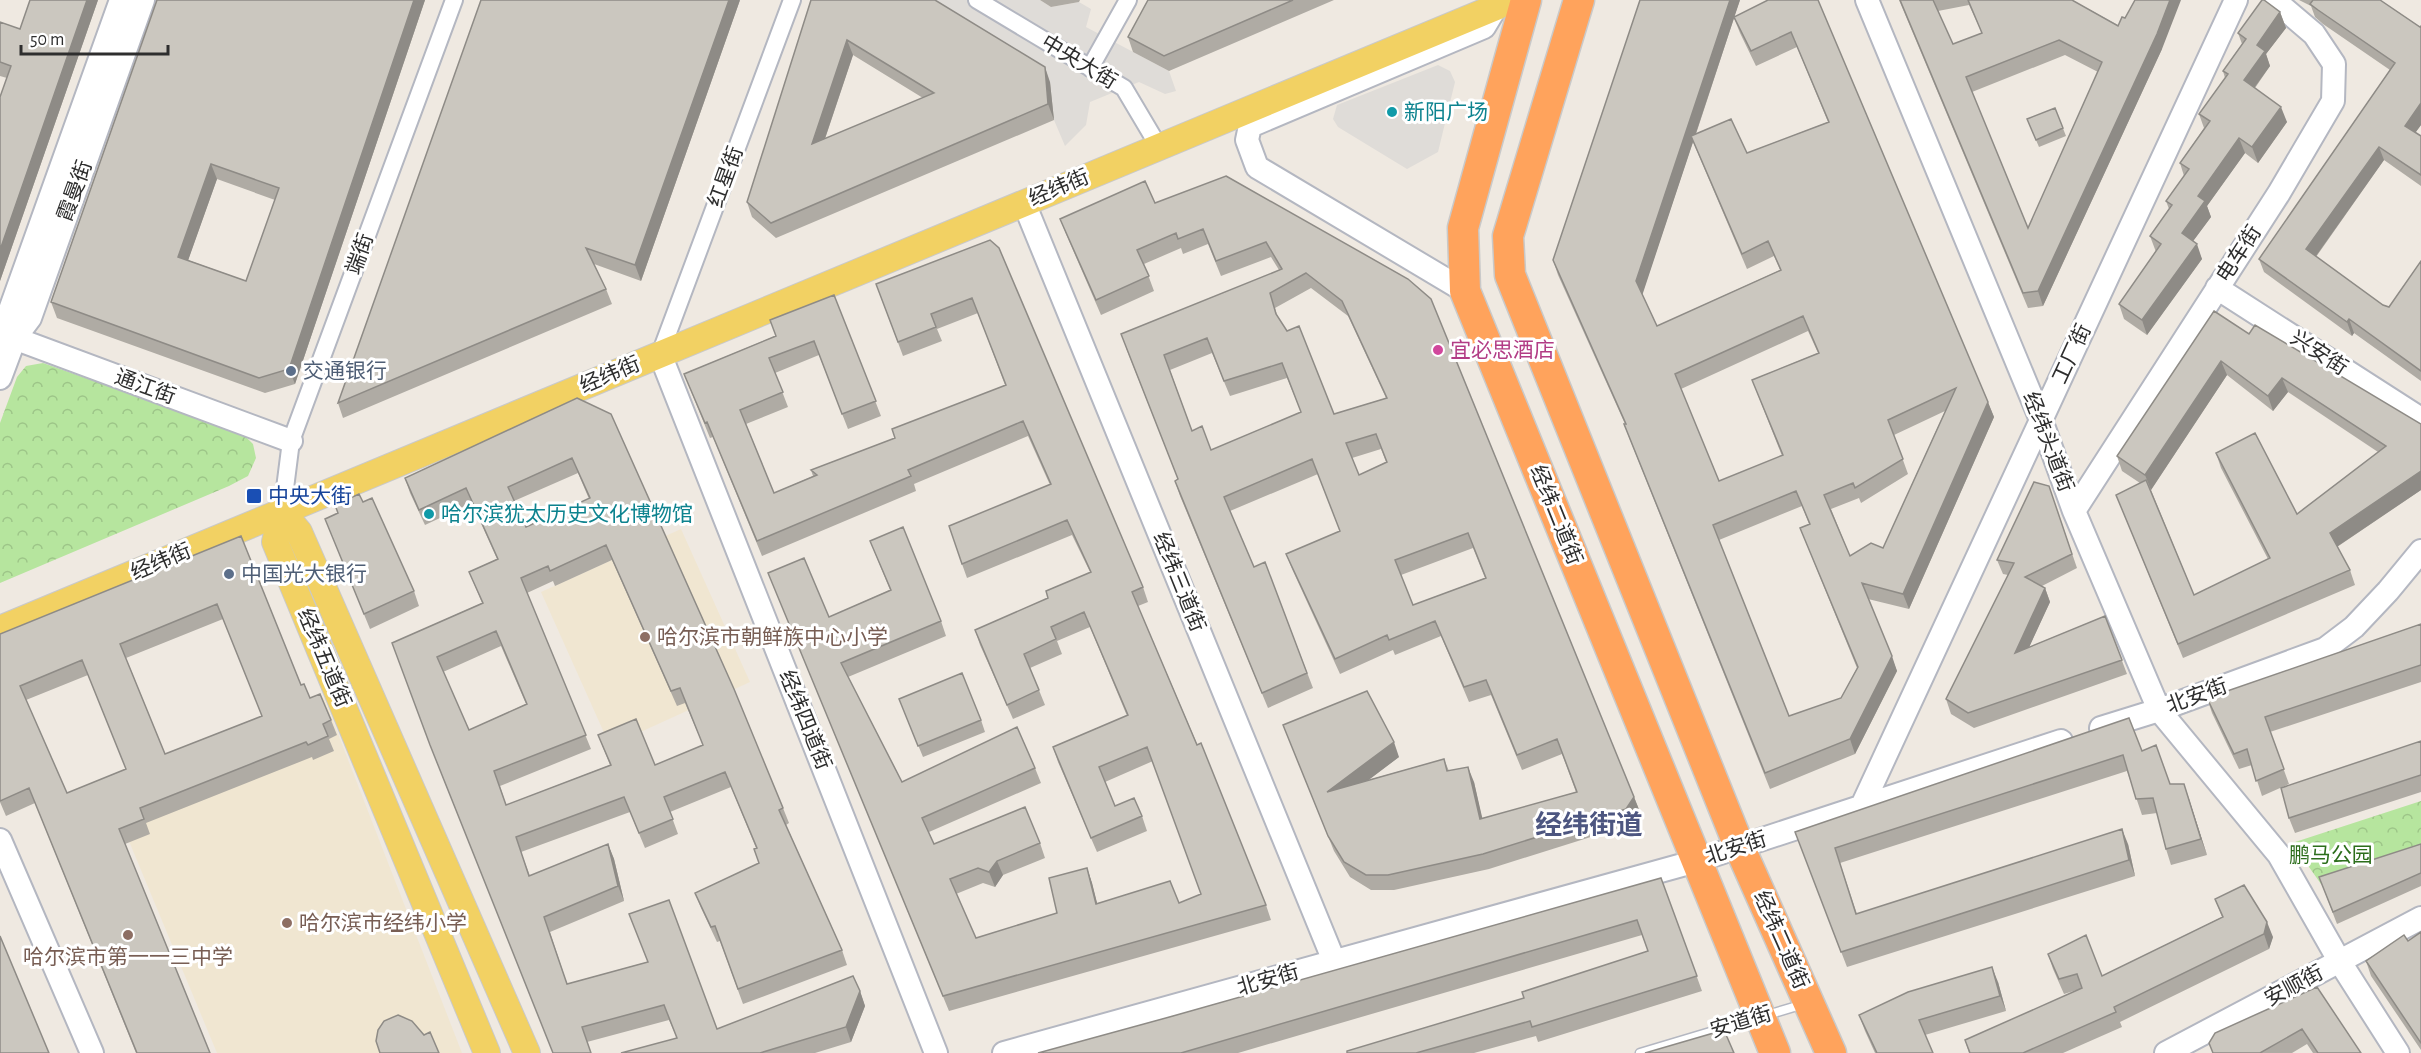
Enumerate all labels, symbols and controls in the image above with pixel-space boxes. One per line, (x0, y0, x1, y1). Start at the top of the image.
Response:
scale bar (21, 18, 168, 56)
text: 50 m (30, 31, 64, 49)
street label: 中央大街 (1038, 31, 1121, 93)
place label: 新阳广场 (1404, 101, 1488, 123)
marker: 新阳广场 (1385, 105, 1399, 119)
street label: 红星街 (704, 143, 747, 210)
street label: 霞曼街 (53, 157, 96, 224)
street label: 经纬街 (1026, 165, 1092, 210)
street label: 电车街 (2212, 221, 2265, 286)
street label: 端街 (342, 230, 377, 277)
street label: 工厂街 (2048, 321, 2095, 387)
street label: 兴安街 (2287, 326, 2352, 379)
place label: 宜必思酒店 (1450, 339, 1555, 361)
marker: 宜必思酒店 (1431, 343, 1445, 357)
street label: 经纬街 (577, 352, 643, 397)
place label: 交通银行 (303, 360, 387, 382)
marker: 交通银行 (284, 364, 298, 378)
street label: 通江街 (112, 365, 179, 408)
street label: 经纬头道街 (2019, 389, 2078, 495)
street label: 经纬二道街 (1527, 462, 1586, 568)
place label: 中央大街 (268, 485, 352, 507)
marker: 中央大街 (245, 487, 263, 505)
place label: 哈尔滨犹太历史文化博物馆 (441, 503, 693, 525)
marker: 哈尔滨犹太历史文化博物馆 (422, 507, 436, 521)
street label: 经纬三道街 (1150, 529, 1209, 635)
street label: 经纬街 (128, 539, 194, 584)
place label: 中国光大银行 (241, 563, 367, 585)
marker: 中国光大银行 (222, 567, 236, 581)
street label: 经纬五道街 (294, 605, 355, 710)
place label: 哈尔滨市朝鲜族中心小学 (657, 626, 888, 648)
marker: 哈尔滨市朝鲜族中心小学 (638, 630, 652, 644)
street label: 经纬四道街 (776, 667, 835, 773)
street label: 北安街 (2163, 674, 2230, 717)
district label: 经纬街道 (1535, 810, 1643, 839)
street label: 北安街 (1702, 827, 1769, 868)
park label: 鹏马公园 (2289, 844, 2373, 866)
street label: 经纬二道街 (1750, 887, 1813, 992)
place label: 哈尔滨市经纬小学 (299, 912, 467, 934)
marker: 哈尔滨市经纬小学 (280, 916, 294, 930)
marker: 哈尔滨市第一一三中学 (121, 928, 135, 942)
place label: 哈尔滨市第一一三中学 (23, 946, 233, 968)
street label: 北安街 (1235, 960, 1301, 999)
street label: 安顺街 (2261, 961, 2327, 1010)
street label: 安道街 (1708, 1002, 1774, 1041)

